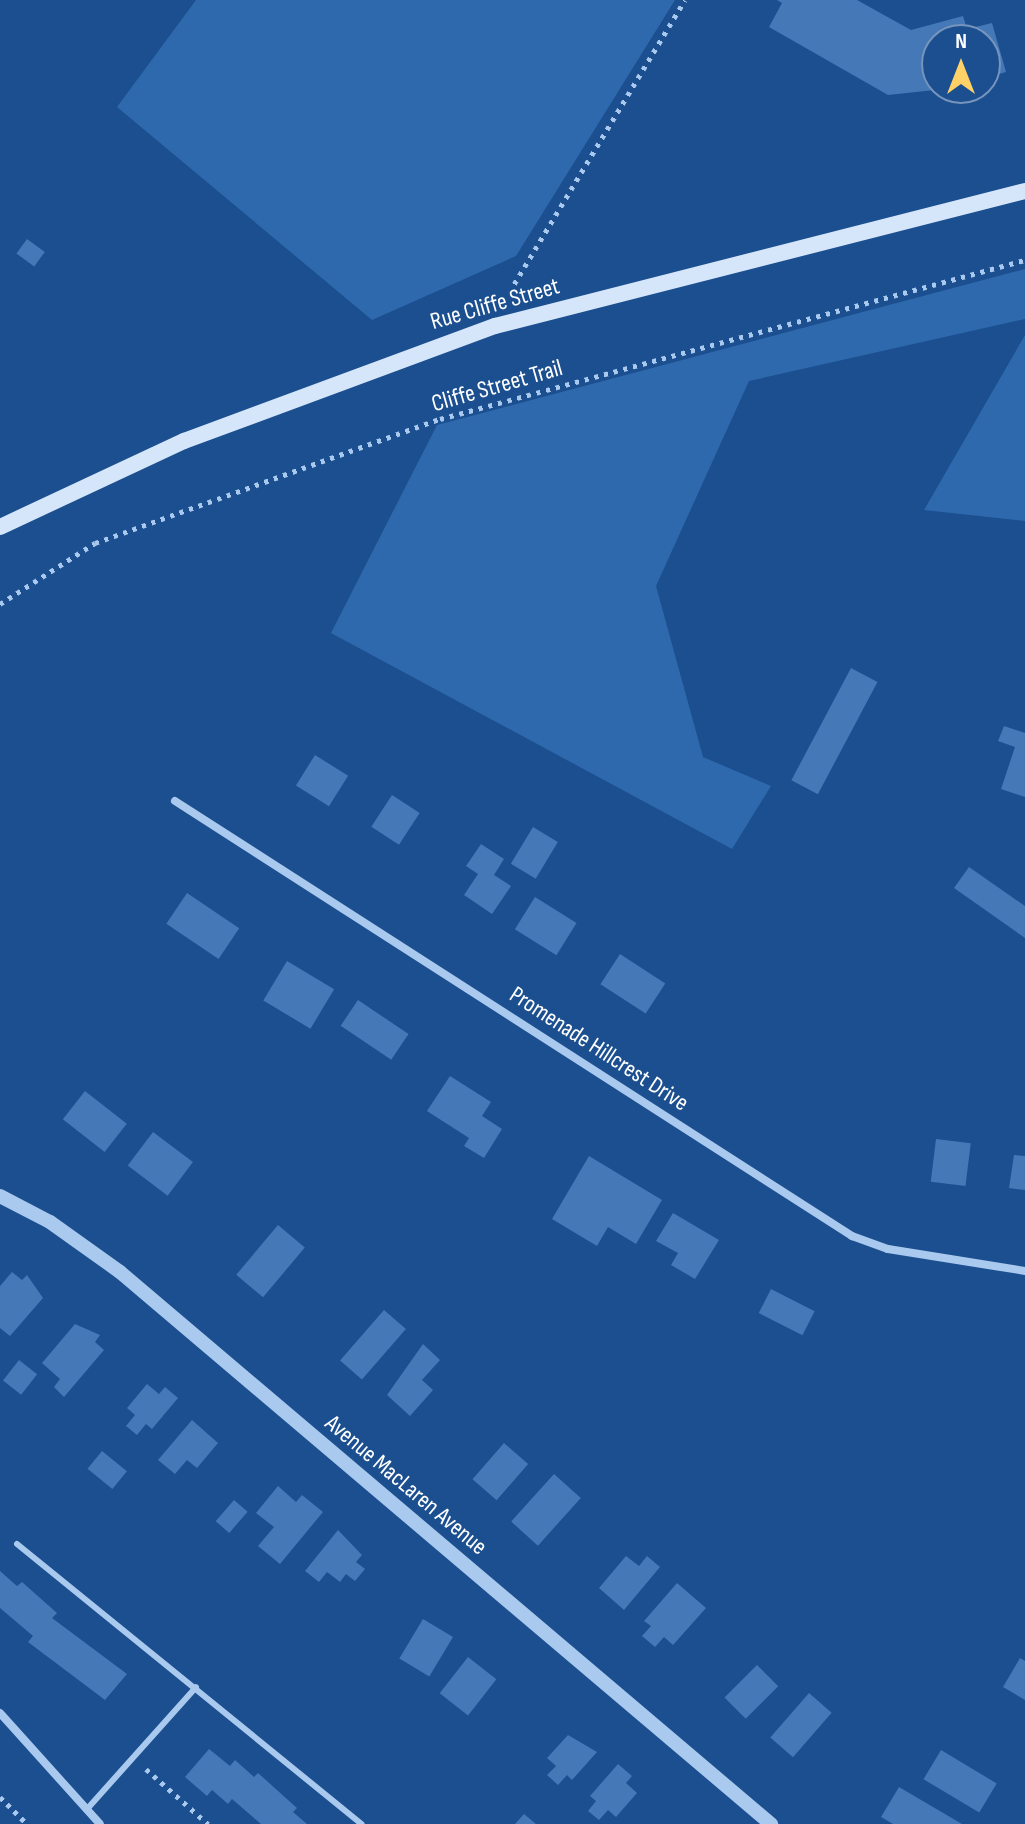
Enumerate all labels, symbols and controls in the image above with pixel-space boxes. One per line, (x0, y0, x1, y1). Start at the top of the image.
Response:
north arrow (921, 24, 1001, 104)
text: N (955, 28, 967, 55)
street label: Rue Cliffe Street (427, 272, 563, 336)
street label: Cliffe Street Trail (428, 354, 566, 418)
street label: Promenade Hillcrest Drive (504, 980, 694, 1118)
street label: Avenue MacLaren Avenue (319, 1409, 493, 1561)

